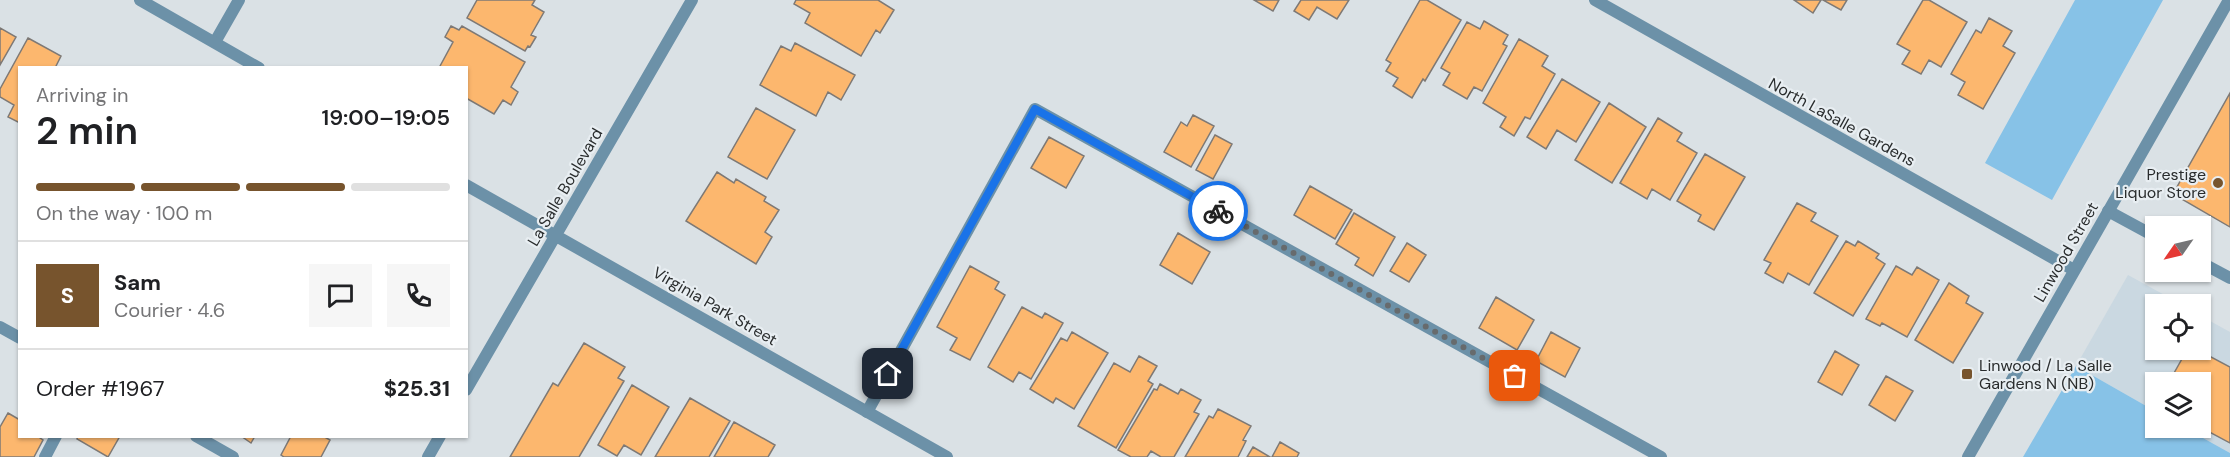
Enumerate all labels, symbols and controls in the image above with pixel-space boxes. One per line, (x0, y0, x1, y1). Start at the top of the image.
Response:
street label: North LaSalle Gardens (1765, 73, 1919, 171)
text: Arriving in (36, 82, 128, 108)
text: 19:00–19:05 (322, 103, 450, 132)
text: 2 min (36, 105, 138, 156)
street label: La Salle Boulevard (523, 124, 607, 250)
place label: Prestige Liquor Store (2115, 164, 2206, 203)
marker: Prestige Liquor Store (2211, 176, 2225, 190)
courier (1188, 181, 1248, 241)
icon: bike (1202, 195, 1235, 228)
street label: Linwood Street (2029, 198, 2103, 306)
text: On the way · 100 m (36, 200, 212, 226)
north arrow (2145, 216, 2211, 282)
map controls (2145, 216, 2211, 438)
street label: Virginia Park Street (649, 262, 781, 350)
button: chat (309, 264, 372, 327)
button: phone (387, 264, 450, 327)
text: Sam (114, 268, 161, 297)
text: S (61, 281, 74, 310)
button: locate (2145, 294, 2211, 360)
text: Courier · 4.6 (114, 297, 225, 323)
pin (862, 348, 913, 399)
pin (1489, 350, 1540, 401)
place label: Linwood / La Salle Gardens N (NB) (1979, 355, 2112, 394)
icon: home (871, 357, 904, 390)
icon: bag (1498, 359, 1531, 392)
marker: Linwood / La Salle Gardens N (NB) (1960, 367, 1974, 381)
button: layers (2145, 372, 2211, 438)
text: Order #1967 (36, 374, 164, 403)
text: $25.31 (384, 374, 450, 403)

